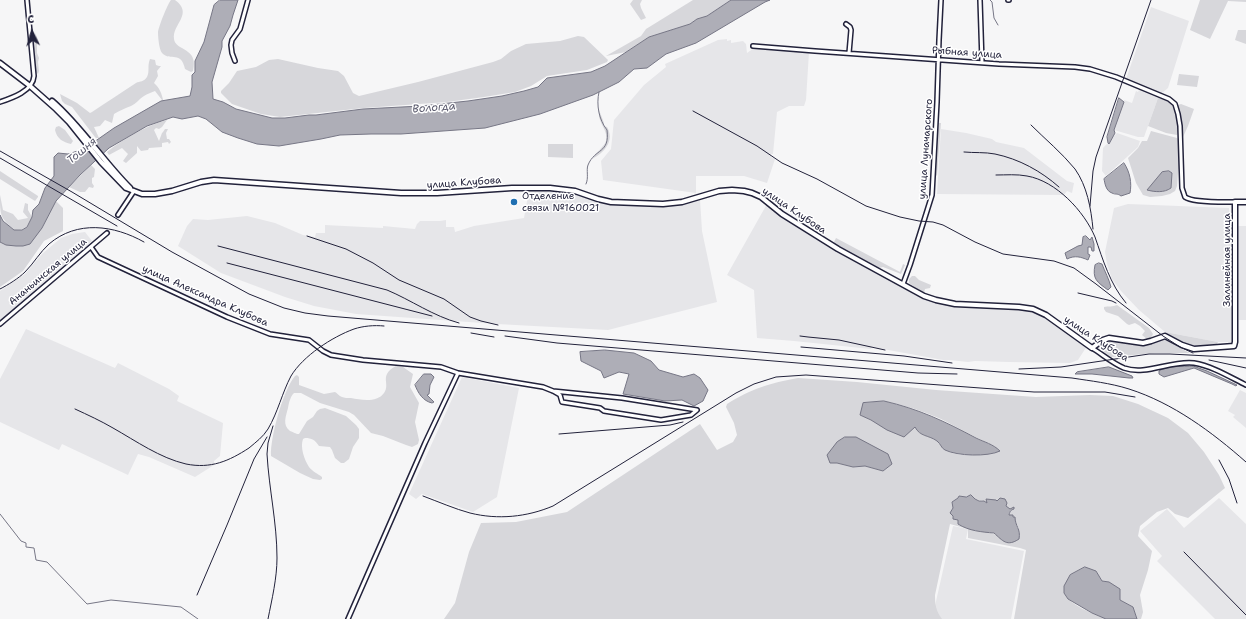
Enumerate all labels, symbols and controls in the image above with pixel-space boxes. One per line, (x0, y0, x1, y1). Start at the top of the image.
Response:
north arrow (12, 12, 52, 52)
text: С (27, 12, 35, 27)
street label: Рыбная улица (932, 45, 1002, 61)
street label: улица Луначарского (916, 98, 936, 200)
water label: Вологда (412, 100, 456, 116)
water label: Тошня (65, 135, 99, 167)
street label: улица Клубова (426, 174, 502, 192)
street label: улица Клубова (760, 185, 828, 237)
place label: Отделение связи №160021 (522, 190, 599, 214)
marker: Отделение связи №160021 (509, 197, 519, 207)
street label: Залинейная улица (1221, 213, 1233, 307)
street label: Ананьинская улица (7, 236, 89, 308)
street label: улица Александра Клубова (140, 263, 270, 329)
street label: улица Клубова (1061, 314, 1131, 364)

